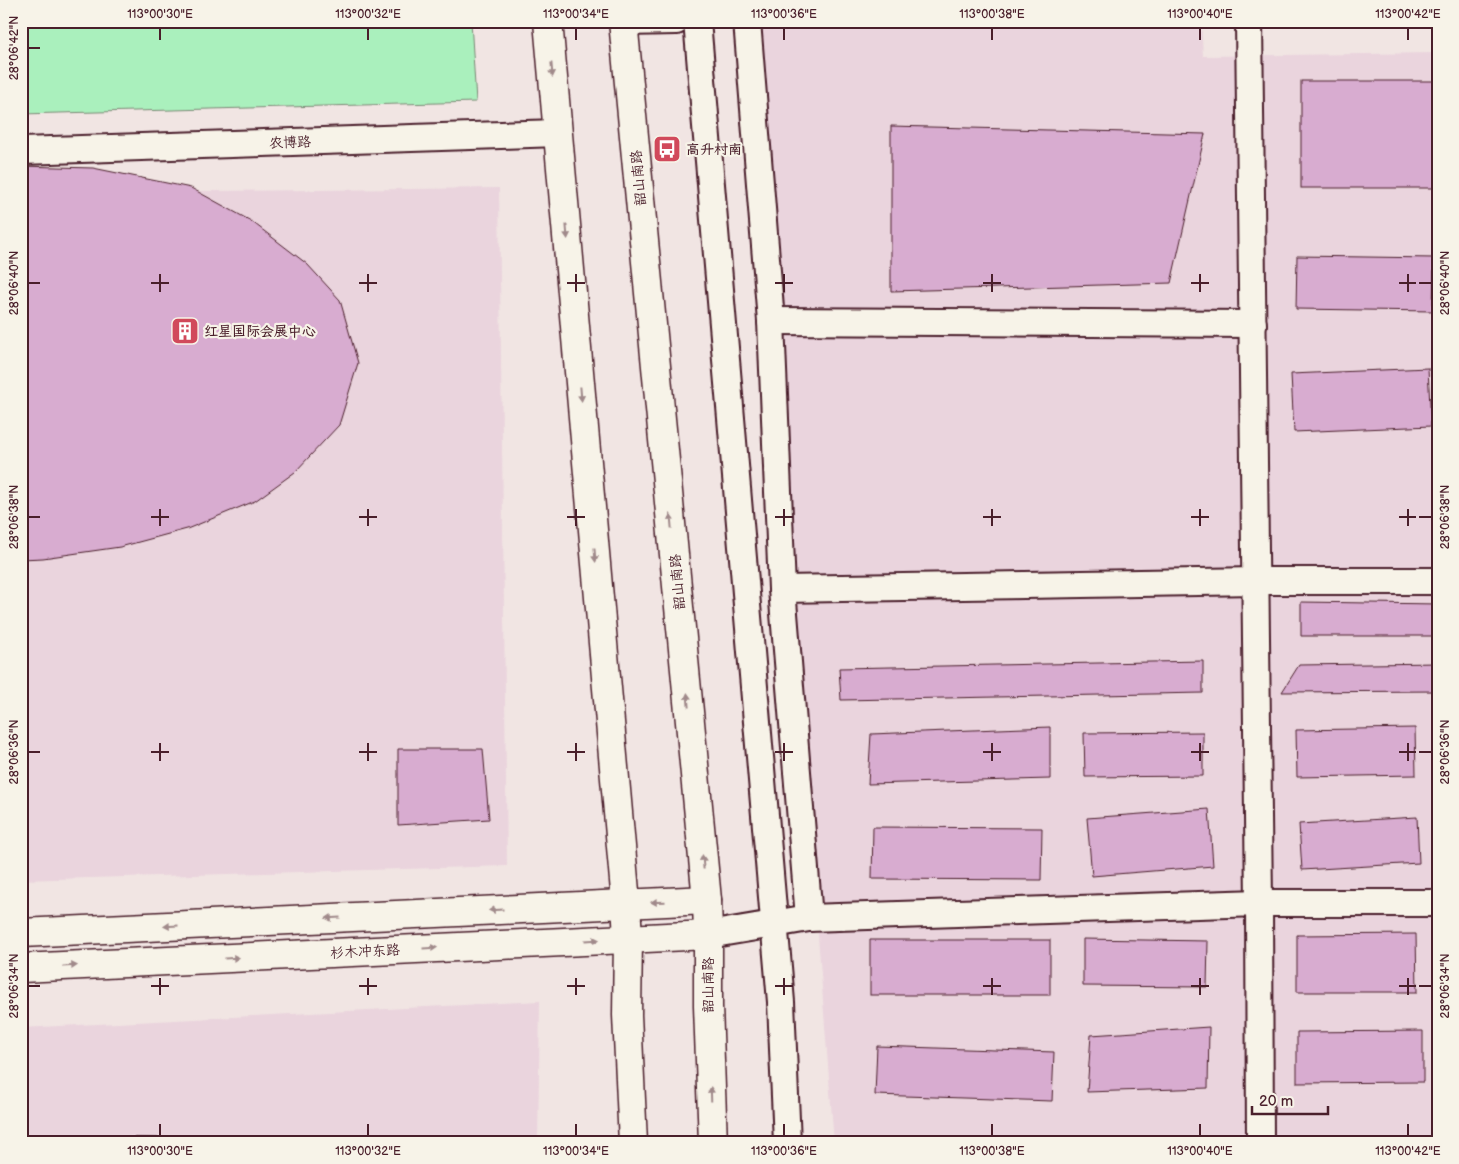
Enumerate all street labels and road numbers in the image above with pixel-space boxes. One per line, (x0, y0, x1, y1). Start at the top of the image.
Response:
street label: 农博路 (269, 133, 311, 152)
street label: 韶山南路 (628, 149, 649, 207)
street label: 韶山南路 (667, 553, 688, 611)
street label: 杉木冲东路 (330, 941, 400, 962)
street label: 韶山南路 (700, 957, 717, 1013)

